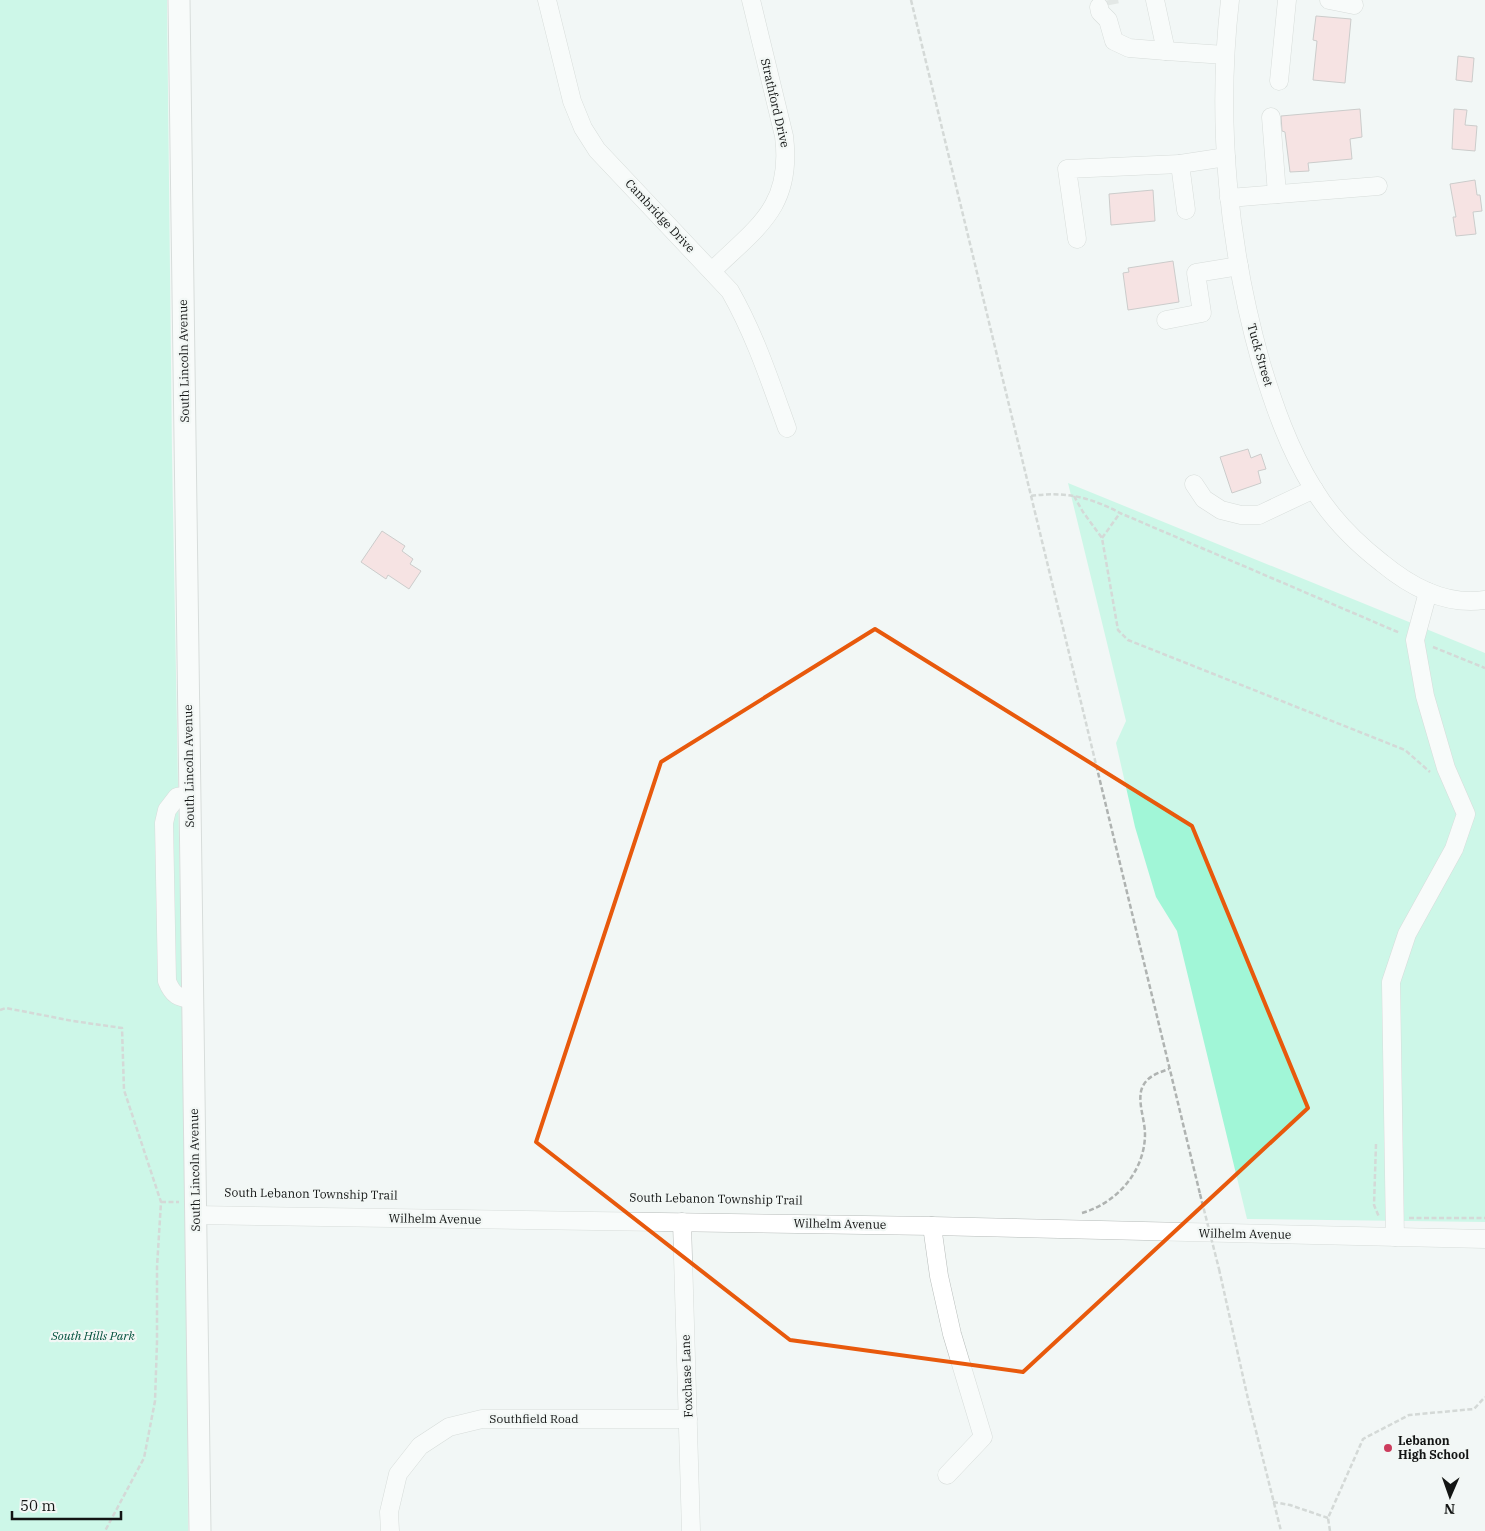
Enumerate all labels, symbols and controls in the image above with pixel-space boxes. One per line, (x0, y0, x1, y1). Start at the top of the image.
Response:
street label: Strathford Drive (758, 57, 793, 149)
street label: Cambridge Drive (622, 176, 698, 256)
street label: South Lincoln Avenue (175, 299, 192, 423)
street label: Tuck Street (1244, 322, 1277, 388)
street label: South Lincoln Avenue (180, 704, 197, 828)
street label: South Lincoln Avenue (186, 1108, 203, 1232)
street label: South Lebanon Township Trail (224, 1184, 398, 1203)
street label: South Lebanon Township Trail (629, 1189, 803, 1208)
street label: Wilhelm Avenue (389, 1210, 482, 1227)
street label: Wilhelm Avenue (794, 1215, 887, 1232)
street label: Wilhelm Avenue (1199, 1225, 1292, 1242)
park label: South Hills Park (50, 1328, 135, 1343)
street label: Foxchase Lane (678, 1334, 695, 1418)
street label: Southfield Road (489, 1411, 579, 1426)
place label: Lebanon High School (1398, 1433, 1469, 1462)
marker: Lebanon High School (1382, 1442, 1394, 1454)
north arrow (1425, 1471, 1475, 1521)
scale bar (12, 1488, 121, 1520)
text: 50 m (20, 1496, 56, 1515)
text: N (1444, 1500, 1455, 1518)

